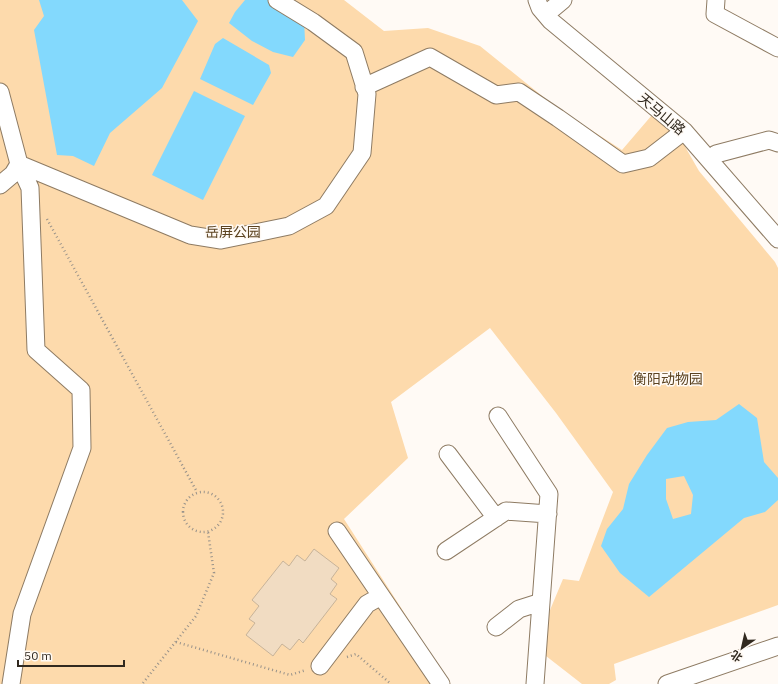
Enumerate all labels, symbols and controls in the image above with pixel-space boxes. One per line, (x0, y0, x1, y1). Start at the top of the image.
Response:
street label: 天马山路 (635, 89, 689, 139)
park label: 岳屏公园 (205, 223, 261, 241)
park label: 衡阳动物园 (633, 370, 703, 388)
north arrow (722, 628, 762, 668)
scale bar (18, 642, 124, 668)
text: 北 (728, 647, 745, 665)
text: 50 m (24, 648, 52, 663)

